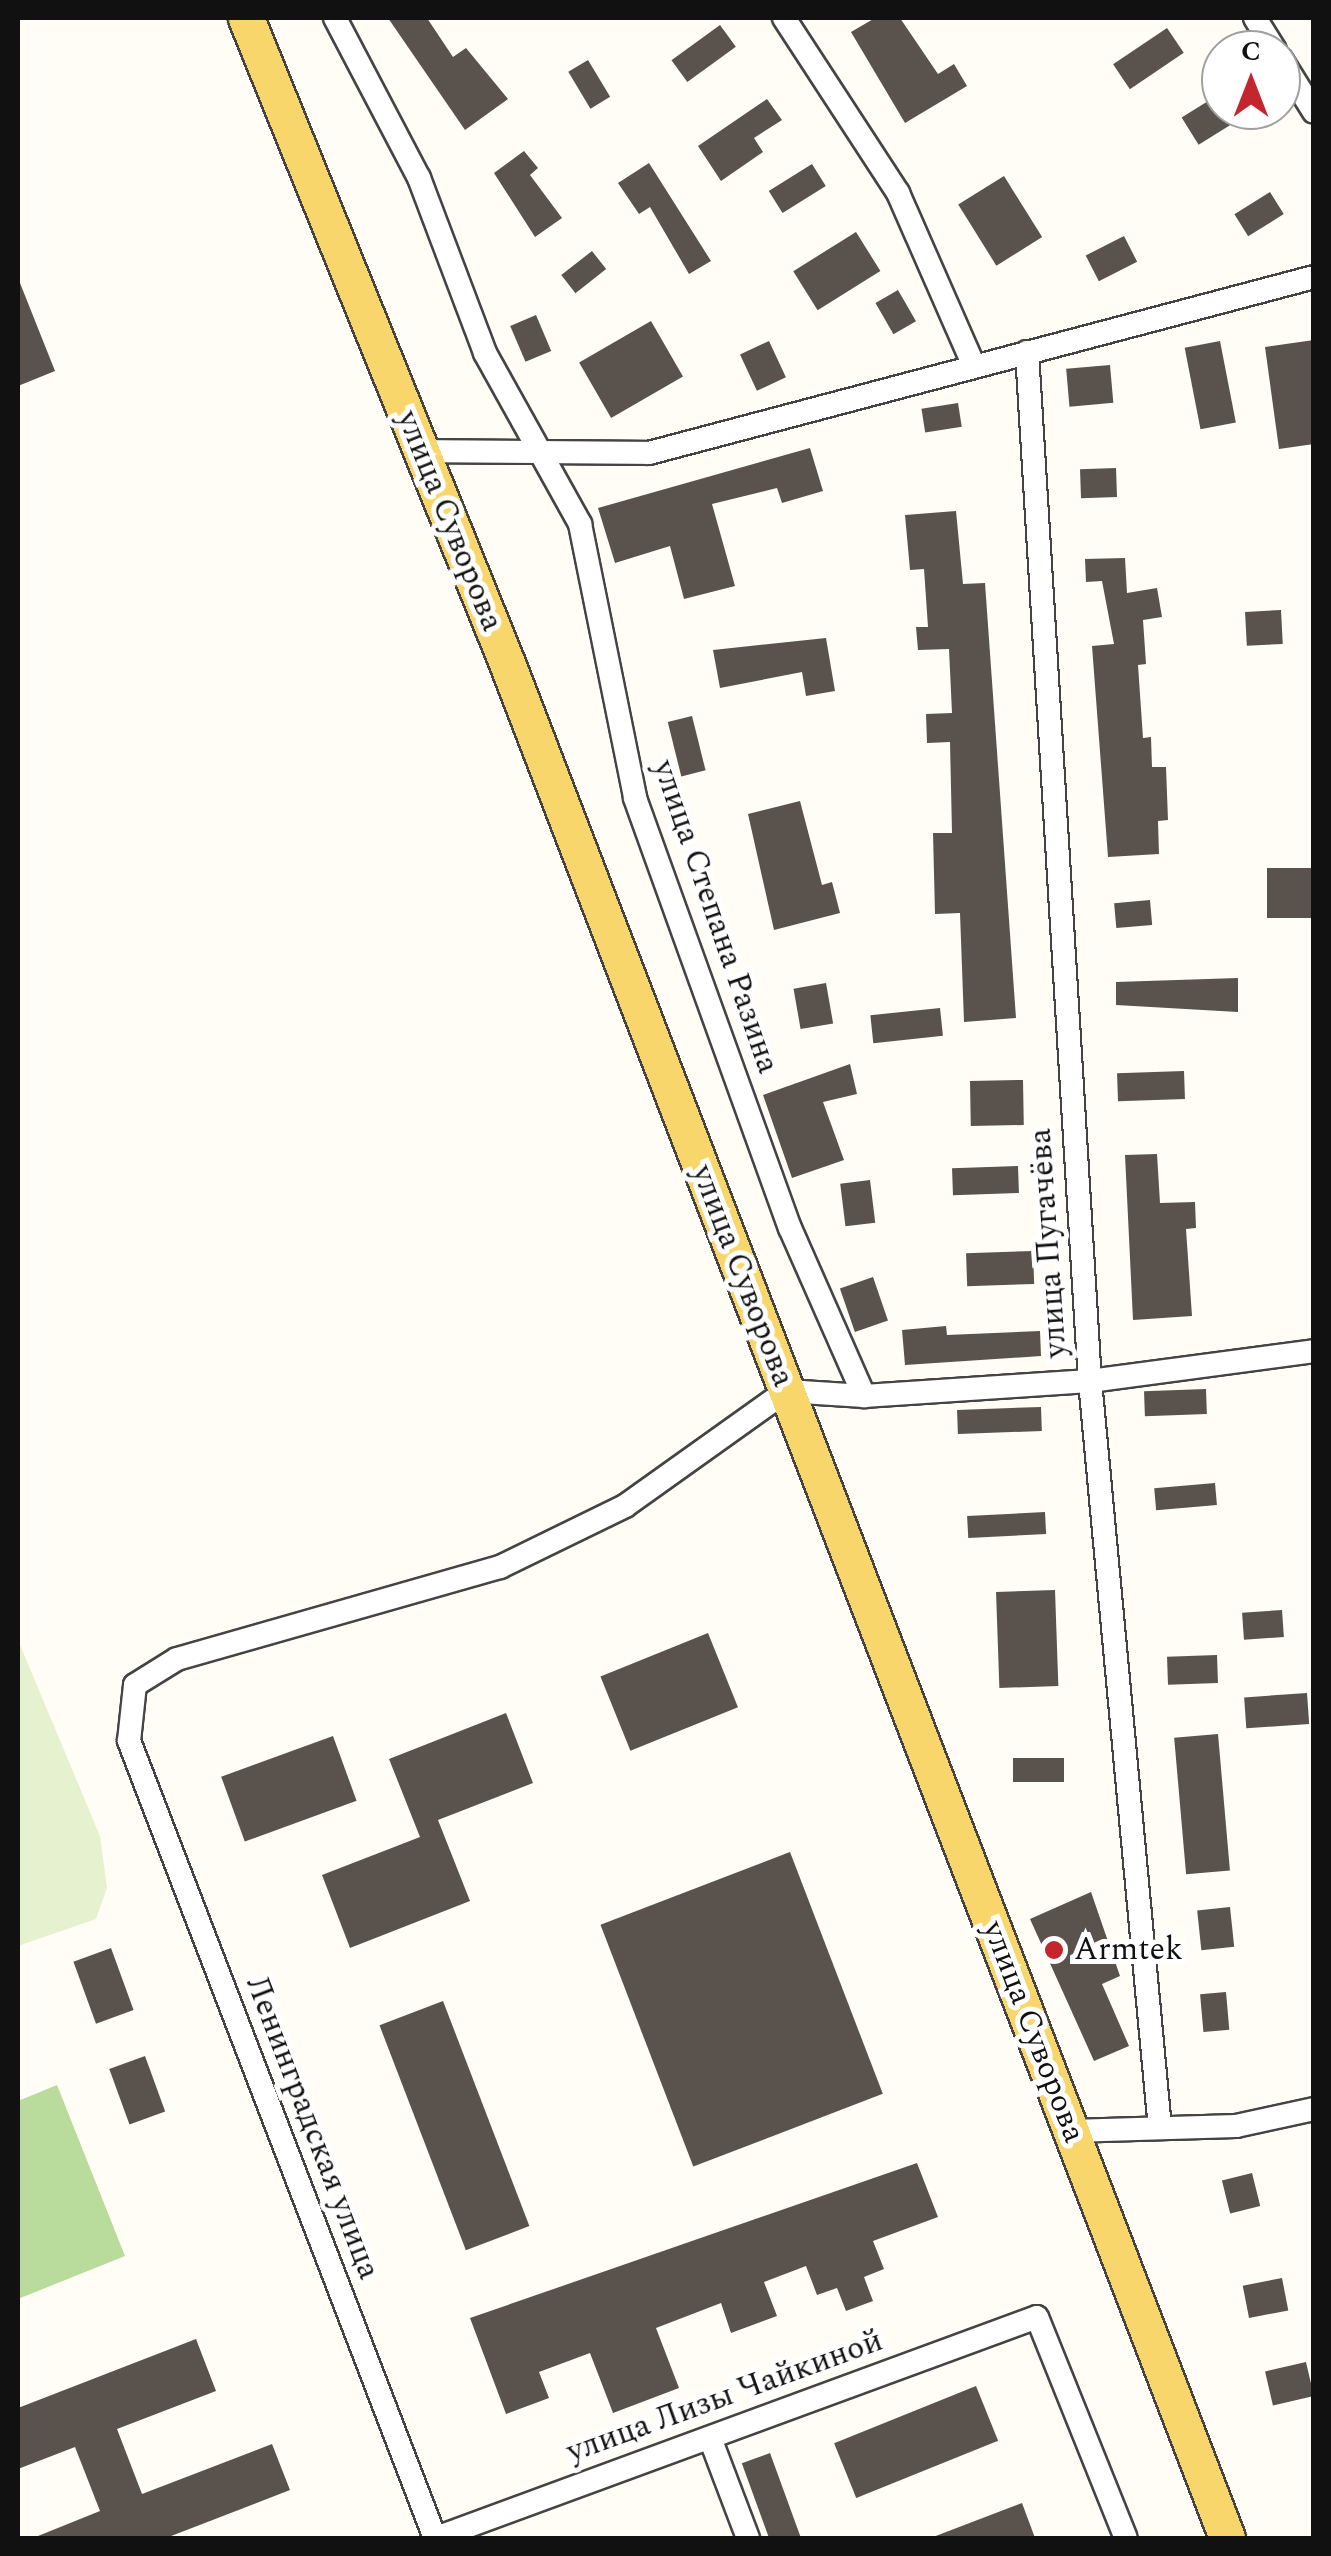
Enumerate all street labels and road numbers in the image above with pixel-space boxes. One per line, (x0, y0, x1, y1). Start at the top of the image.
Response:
street label: улица Суворова (387, 405, 511, 637)
street label: улица Степана Разина (643, 755, 787, 1079)
street label: улица Пугачёва (1022, 1127, 1076, 1359)
street label: улица Суворова (682, 1160, 802, 1392)
street label: улица Суворова (973, 1916, 1093, 2148)
street label: Ленинградская улица (237, 1971, 387, 2285)
street label: улица Лизы Чайкиной (562, 2322, 888, 2472)

